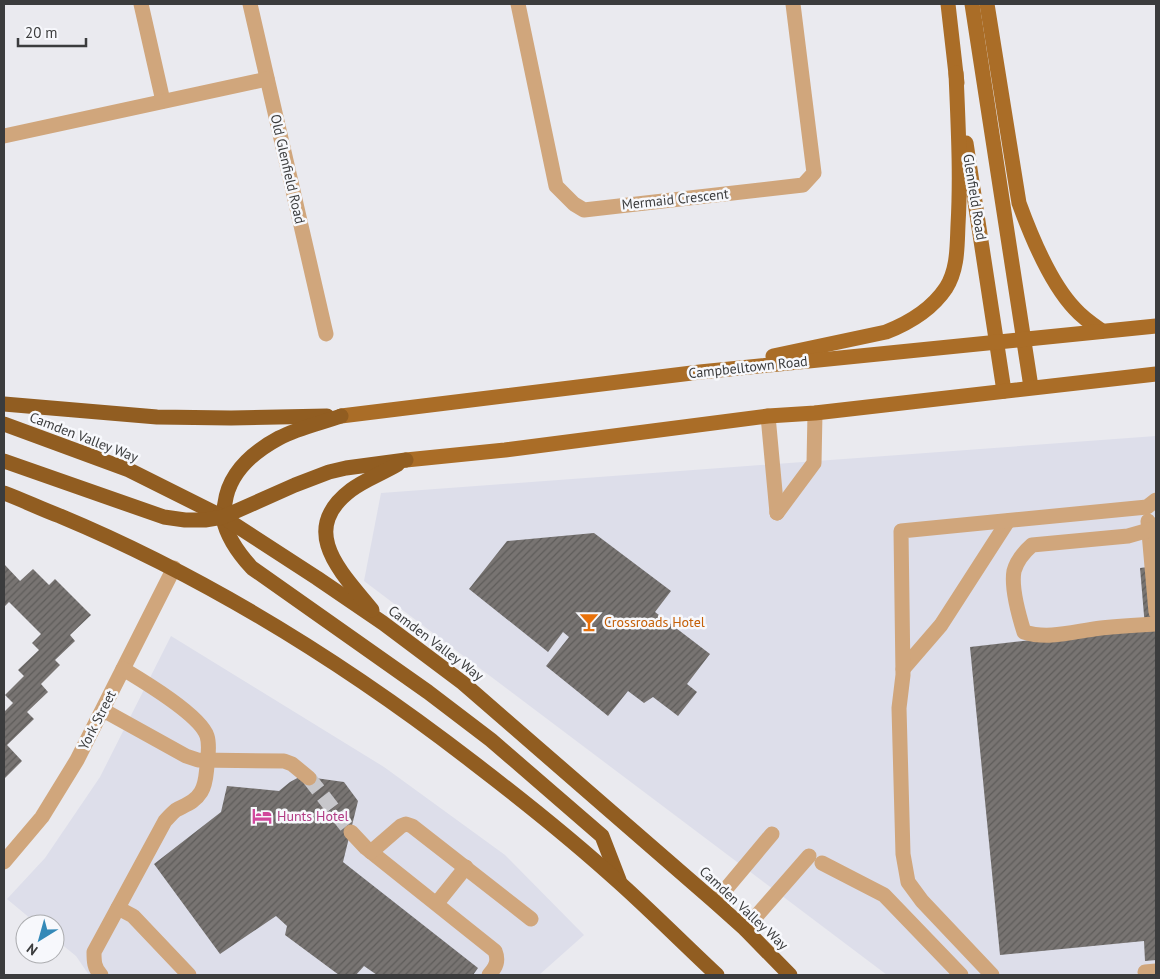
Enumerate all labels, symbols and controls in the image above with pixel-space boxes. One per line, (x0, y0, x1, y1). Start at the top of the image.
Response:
scale bar (18, 15, 85, 47)
text: 20 m (25, 23, 58, 42)
street label: Old Glenfield Road (267, 112, 309, 226)
street label: Glenfield Road (959, 153, 991, 241)
street label: Mermaid Crescent (621, 184, 730, 214)
street label: Campbelltown Road (688, 352, 808, 382)
street label: Camden Valley Way (27, 408, 141, 466)
street label: Camden Valley Way (385, 601, 488, 685)
bar icon: Crossroads Hotel (578, 611, 600, 633)
place label: Crossroads Hotel (604, 613, 705, 631)
street label: York Street (74, 687, 120, 753)
hotel icon: Hunts Hotel (251, 805, 273, 827)
place label: Hunts Hotel (277, 807, 349, 825)
street label: Camden Valley Way (696, 862, 792, 954)
north arrow (15, 914, 65, 964)
text: N (23, 939, 41, 959)

